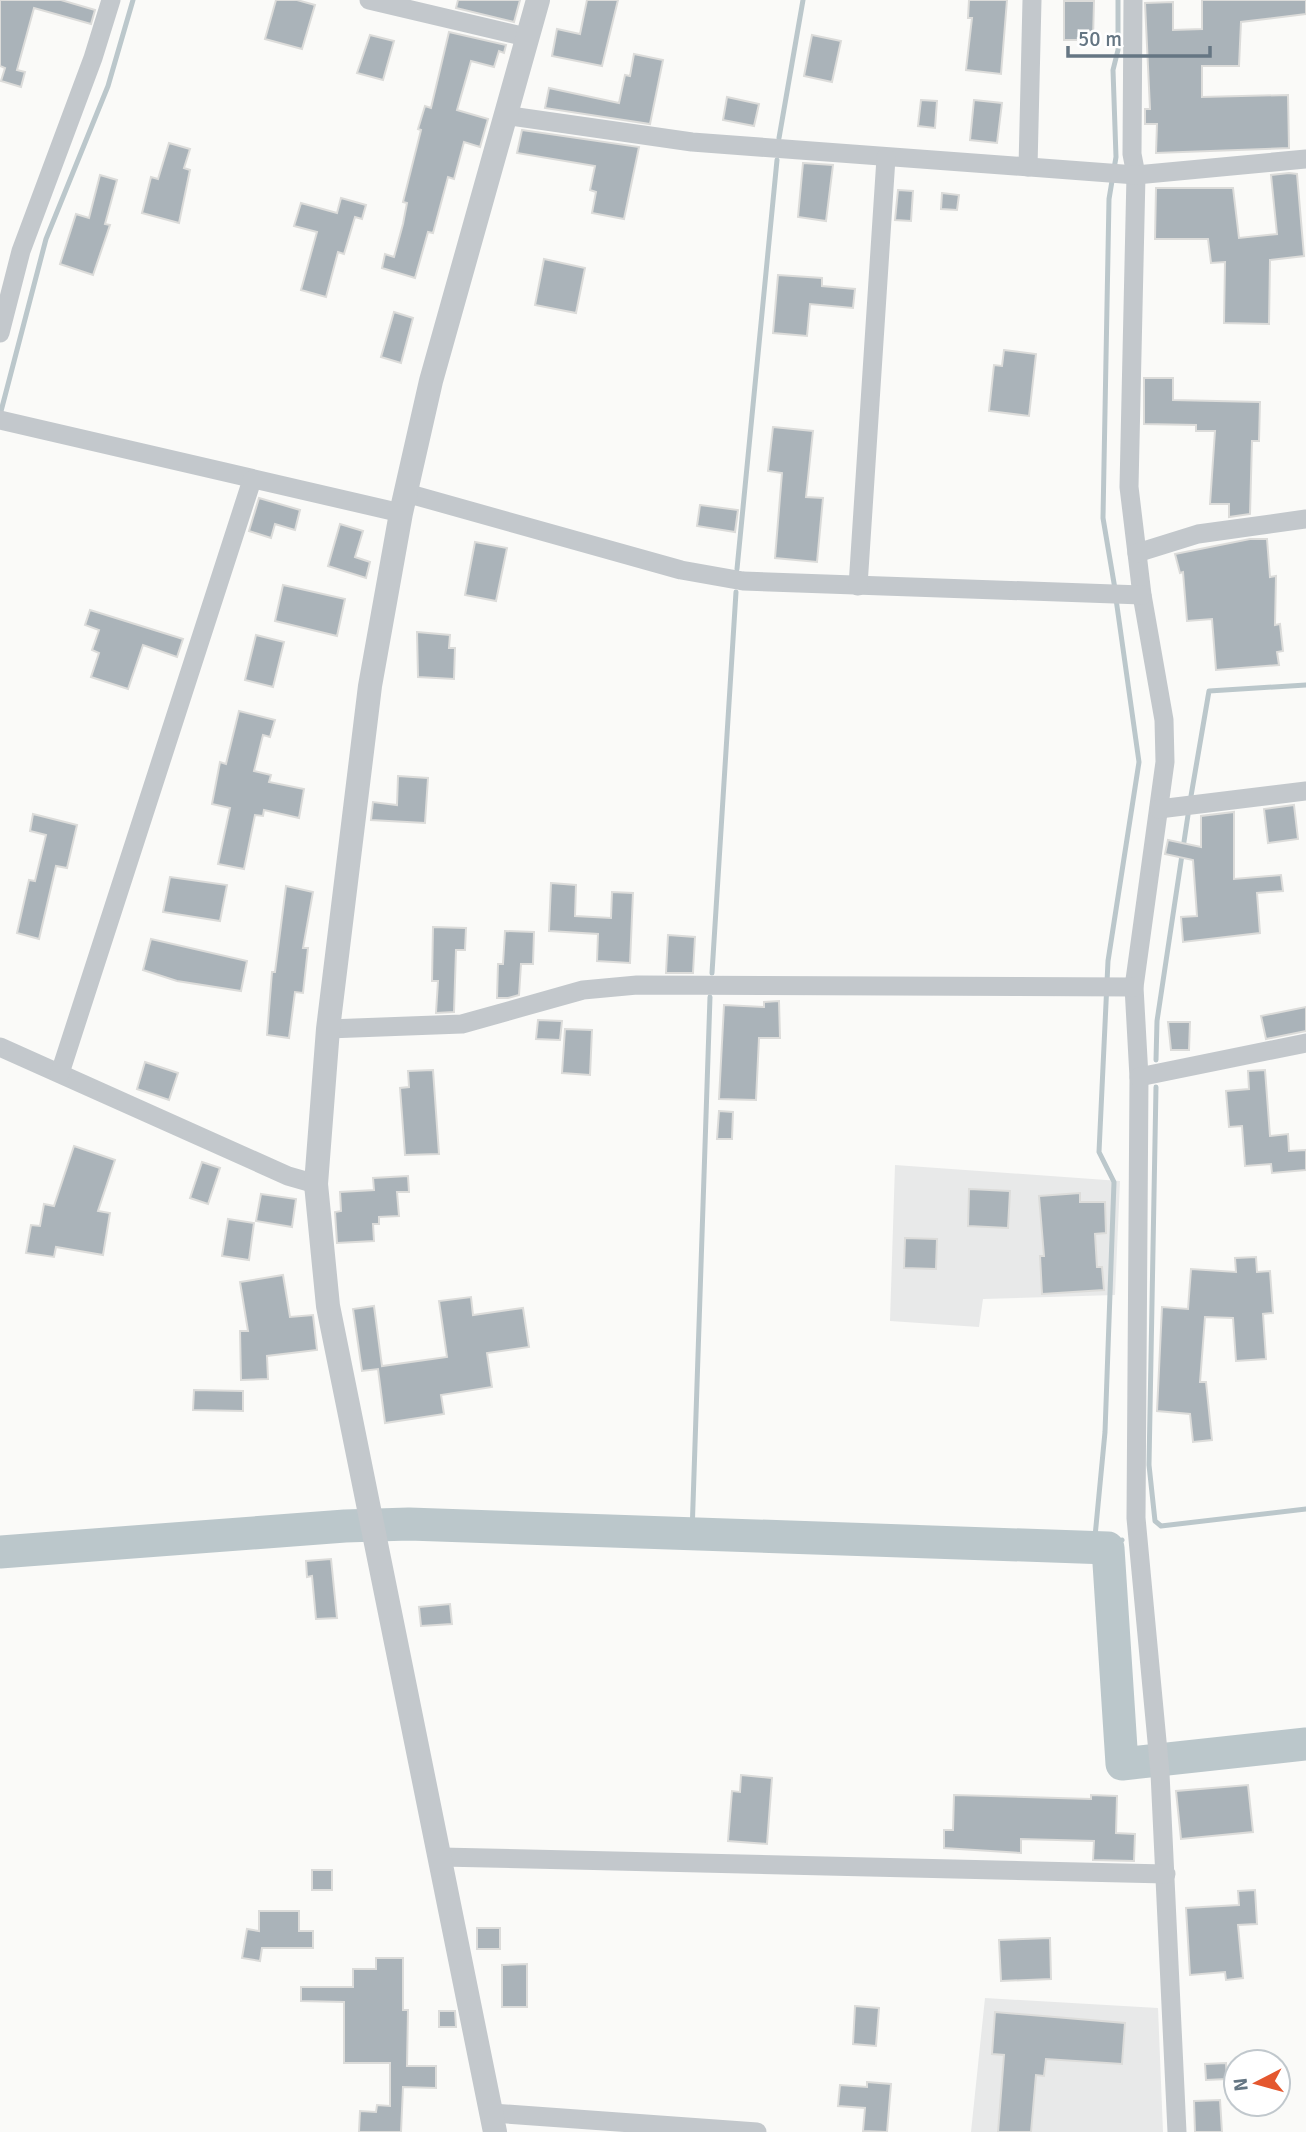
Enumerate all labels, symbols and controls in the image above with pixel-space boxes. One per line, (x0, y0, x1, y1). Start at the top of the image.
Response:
scale bar (1068, 14, 1210, 58)
text: 50 m (1078, 26, 1122, 52)
north arrow (1222, 2048, 1292, 2118)
text: N (1228, 2077, 1254, 2092)

